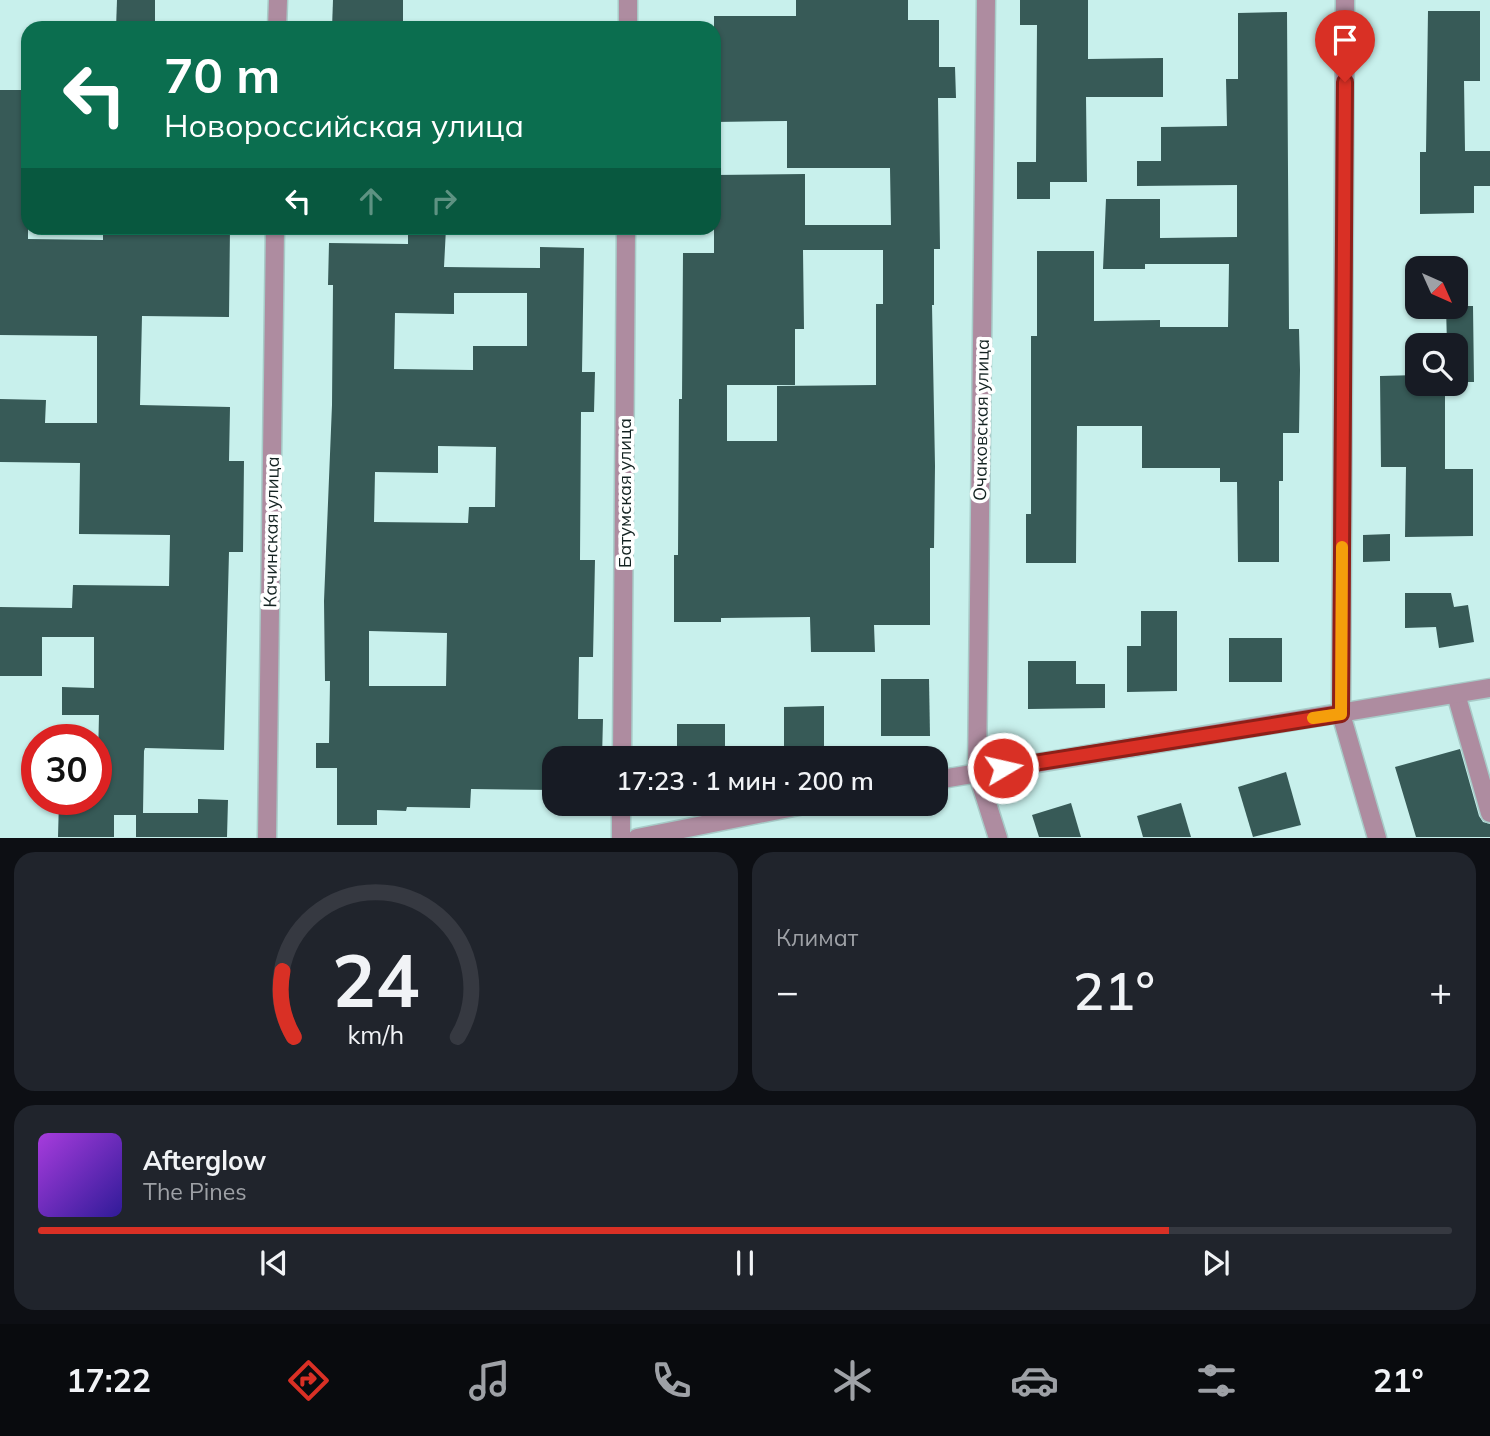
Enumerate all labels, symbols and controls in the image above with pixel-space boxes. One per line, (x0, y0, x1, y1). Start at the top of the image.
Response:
pin (1315, 10, 1375, 82)
icon: arrive (1326, 21, 1364, 59)
text: 70 m (164, 44, 280, 105)
icon: left (49, 49, 140, 140)
text: Новороссийская улица (164, 105, 524, 145)
icon: left (279, 182, 317, 220)
icon: ahead (352, 182, 390, 220)
icon: right (425, 182, 463, 220)
north arrow (1405, 256, 1468, 318)
map controls (1405, 256, 1468, 396)
button: search (1405, 333, 1468, 396)
street label: Очаковская улица (968, 339, 994, 501)
street label: Батумская улица (613, 418, 636, 568)
street label: Качинская улица (258, 456, 284, 608)
speed limit sign: 30 (21, 724, 112, 815)
position arrow (966, 731, 1040, 805)
text: 17:23 · 1 мин · 200 m (616, 764, 874, 797)
text: Климат (776, 923, 858, 952)
text: 24 (332, 935, 420, 1026)
text: 21° (1073, 958, 1155, 1023)
text: − (776, 967, 799, 1015)
text: + (1429, 967, 1452, 1015)
text: km/h (348, 1019, 404, 1050)
text: Afterglow (143, 1144, 266, 1177)
text: The Pines (143, 1177, 247, 1206)
icon: previous (255, 1244, 293, 1282)
icon: pause (726, 1244, 764, 1282)
icon: next (1197, 1244, 1235, 1282)
icon: directions (284, 1356, 333, 1405)
icon: music (465, 1356, 514, 1405)
icon: phone (647, 1356, 696, 1405)
icon: climate (828, 1356, 877, 1405)
icon: car (1010, 1356, 1059, 1405)
icon: filters (1192, 1356, 1241, 1405)
text: 17:22 (66, 1360, 151, 1400)
text: 21° (1373, 1360, 1424, 1400)

